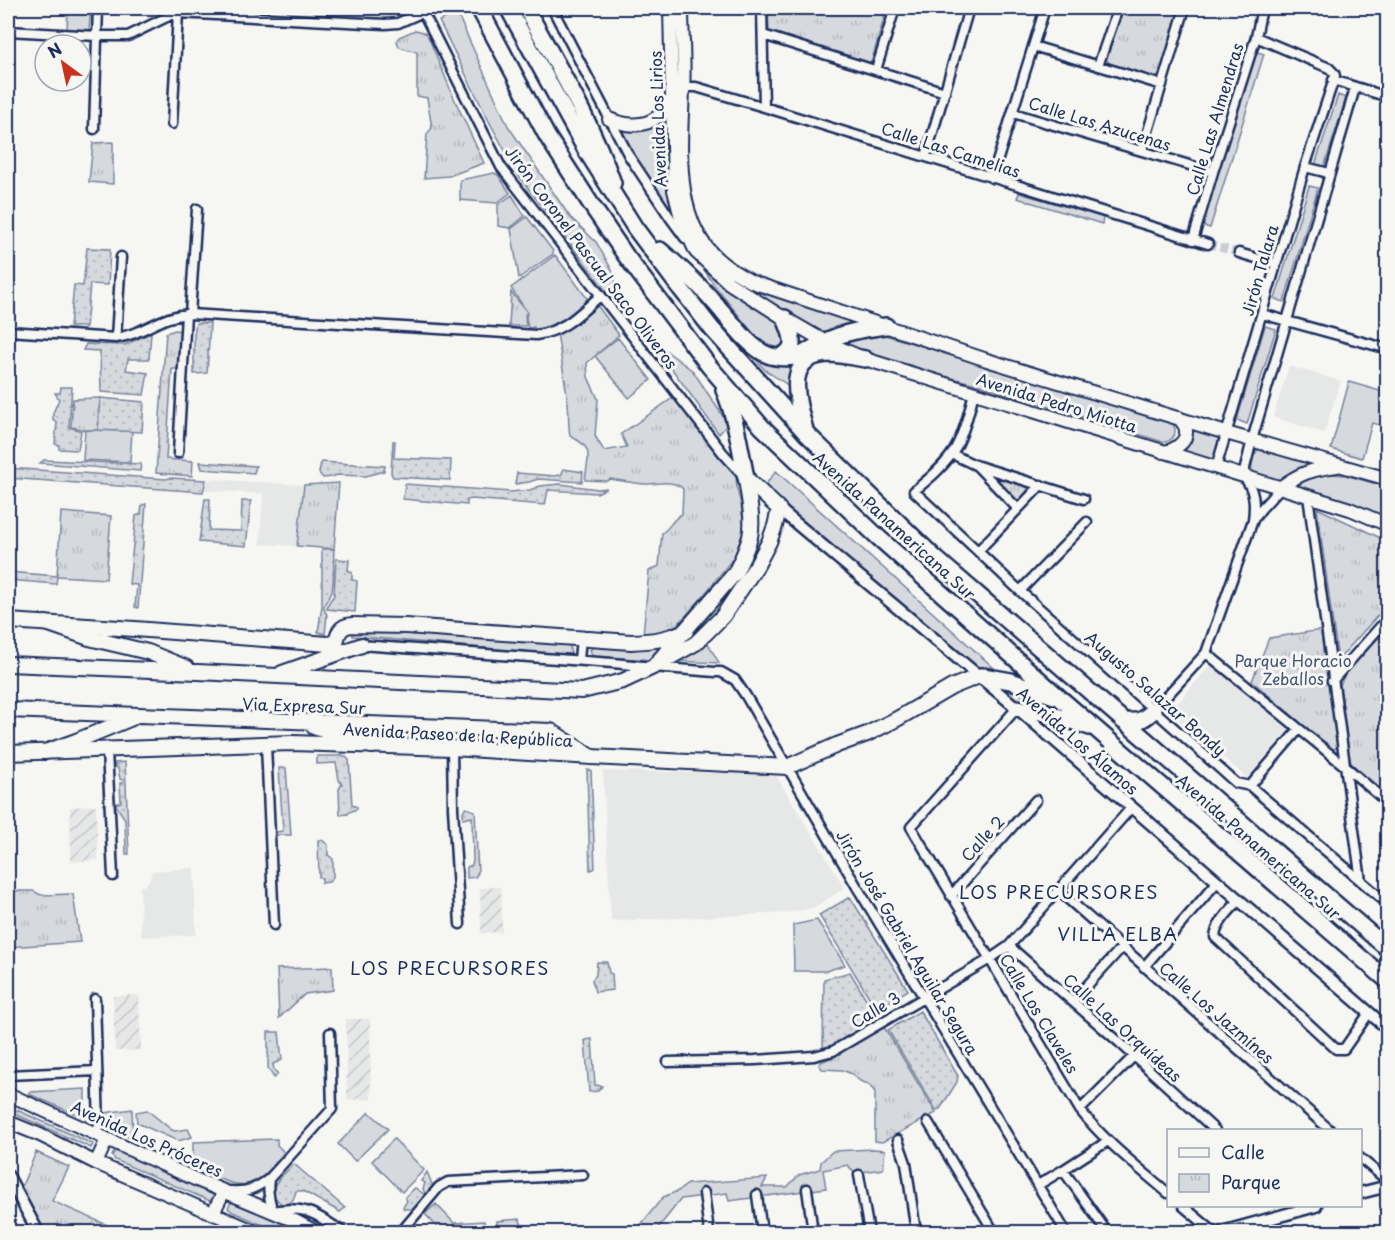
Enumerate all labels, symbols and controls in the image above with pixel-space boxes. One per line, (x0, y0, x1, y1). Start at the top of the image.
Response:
north arrow (33, 33, 93, 93)
text: N (42, 36, 66, 63)
street label: Calle Las Almendras (1179, 40, 1249, 198)
street label: Avenida Los Lirios (643, 50, 671, 188)
street label: Calle Las Azucenas (1026, 90, 1174, 156)
street label: Calle Las Camelias (878, 115, 1024, 183)
street label: Jirón Coronel Pascual Saco Oliveros (500, 140, 684, 374)
street label: Jirón Talara (1235, 222, 1283, 318)
street label: Avenida Pedro Miotta (974, 366, 1141, 438)
street label: Avenida Panamericana Sur (808, 445, 982, 605)
street label: Augusto Salazar Bondy (1080, 625, 1232, 761)
park label: Parque Horacio Zeballos (1234, 648, 1352, 690)
street label: Avenida Los Álamos (1012, 680, 1144, 800)
street label: Via Expresa Sur (242, 691, 367, 719)
street label: Avenida Paseo de la República (342, 716, 574, 752)
street label: Avenida Panamericana Sur (1171, 768, 1347, 925)
street label: Calle 2 (955, 810, 1009, 866)
street label: Jirón José Gabriel Aguilar Segura (831, 825, 985, 1059)
district label: LOS PRECURSORES (959, 878, 1159, 905)
district label: VILLA ELBA (1058, 920, 1178, 947)
street label: Calle Los Claveles (995, 948, 1085, 1078)
district label: LOS PRECURSORES (350, 954, 550, 981)
street label: Calle Los Jazmínes (1154, 955, 1280, 1069)
street label: Calle Las Orquídeas (1058, 967, 1188, 1087)
street label: Calle 3 (846, 985, 904, 1033)
street label: Avenida Los Próceres (67, 1094, 227, 1182)
legend (1167, 1129, 1362, 1207)
text: Calle (1221, 1138, 1265, 1165)
text: Parque (1221, 1168, 1281, 1195)

